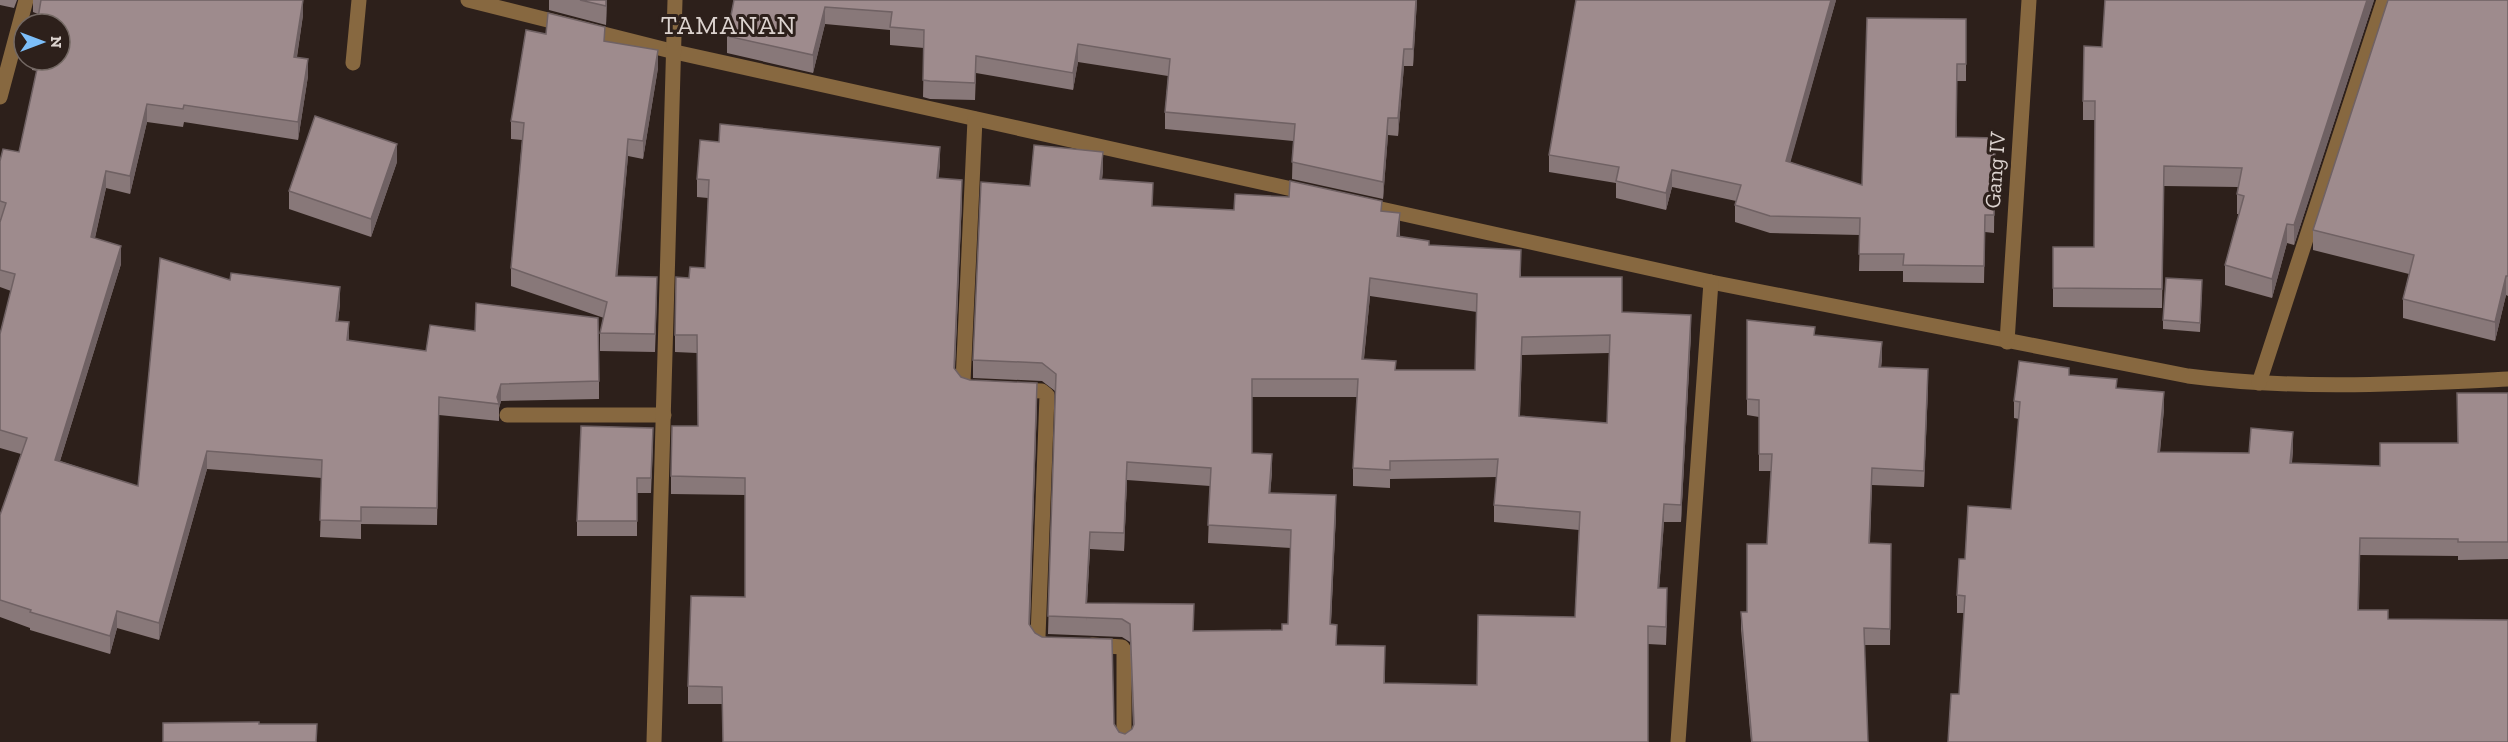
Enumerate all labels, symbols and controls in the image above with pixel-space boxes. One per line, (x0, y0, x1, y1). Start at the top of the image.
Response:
district label: TAMANAN (661, 9, 797, 41)
north arrow (12, 12, 72, 72)
text: N (47, 36, 66, 48)
street label: Gang IV (1979, 130, 2011, 209)

